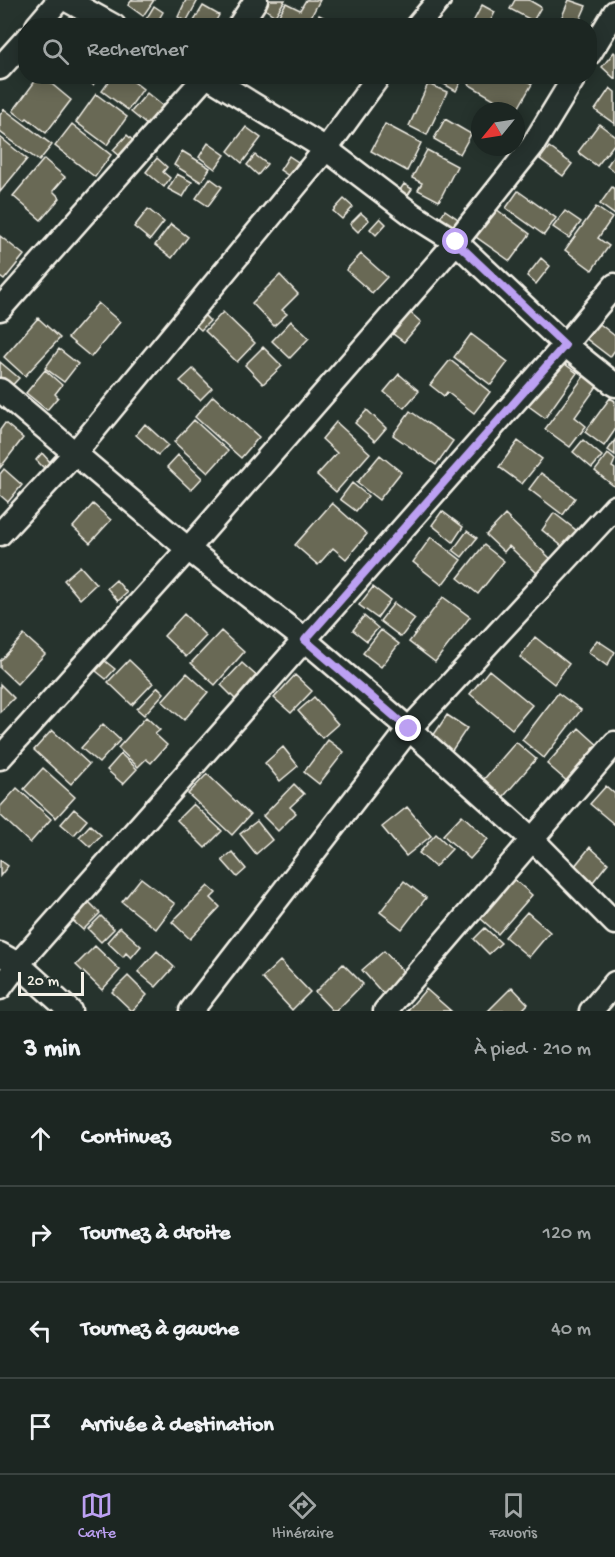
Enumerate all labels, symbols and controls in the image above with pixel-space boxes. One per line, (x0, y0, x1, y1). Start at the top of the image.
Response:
search box (18, 18, 597, 84)
icon: search (39, 35, 72, 68)
text: Rechercher (87, 38, 187, 64)
north arrow (471, 102, 525, 156)
route start (442, 228, 468, 254)
route end (395, 715, 421, 741)
scale bar (18, 969, 84, 996)
text: 20 m (27, 973, 59, 992)
text: 3 min (24, 1035, 80, 1066)
text: À pied · 210 m (474, 1039, 591, 1062)
icon: ahead (24, 1122, 57, 1155)
text: Continuez (81, 1125, 170, 1151)
text: 50 m (550, 1127, 591, 1150)
icon: right (24, 1218, 57, 1251)
text: Tournez à droite (81, 1221, 230, 1247)
text: 120 m (543, 1223, 591, 1246)
icon: left (24, 1314, 57, 1347)
text: Tournez à gauche (81, 1317, 239, 1343)
text: 40 m (551, 1319, 591, 1342)
icon: arrive (24, 1410, 57, 1443)
text: Arrivée à destination (81, 1413, 274, 1439)
tab: Carte (78, 1489, 116, 1544)
tab: Itinéraire (272, 1489, 334, 1544)
tab: Favoris (490, 1489, 537, 1544)

